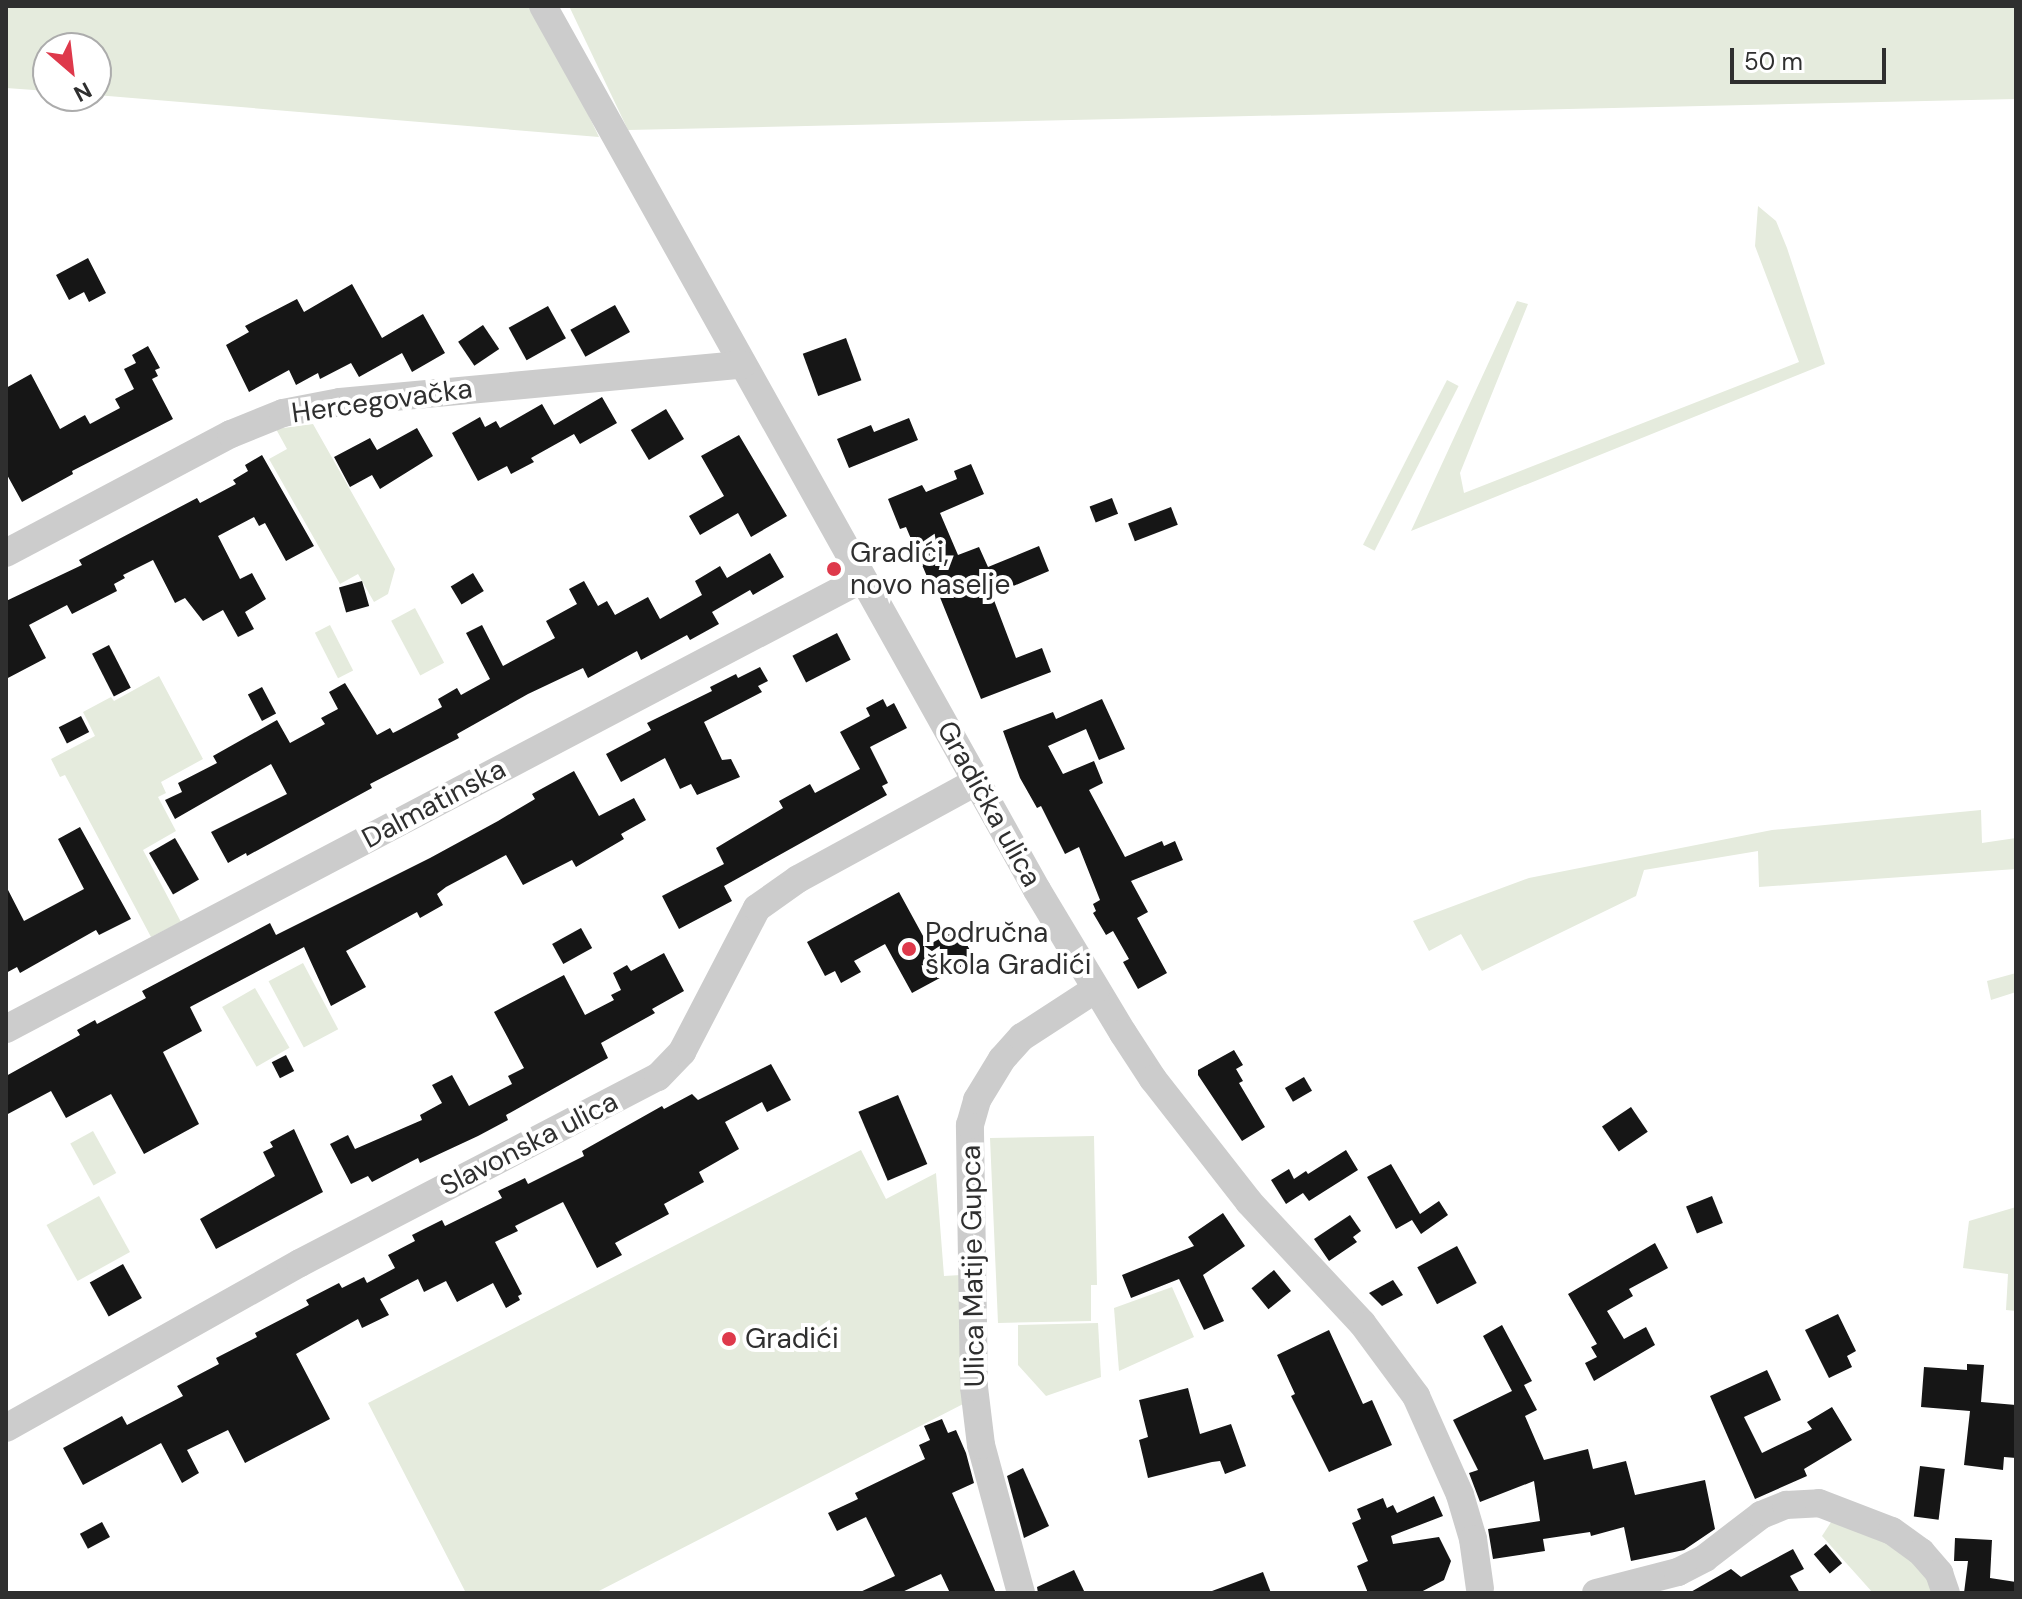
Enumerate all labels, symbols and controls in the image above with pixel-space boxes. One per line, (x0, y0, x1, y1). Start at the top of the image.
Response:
north arrow (32, 32, 112, 112)
scale bar (1734, 32, 1890, 82)
text: 50 m (1744, 46, 1803, 77)
text: N (69, 75, 96, 108)
street label: Hercegovačka (289, 372, 475, 430)
place label: Gradići, novo naselje (850, 536, 1010, 602)
marker: Gradići, novo naselje (825, 560, 843, 578)
street label: Gradička ulica (930, 715, 1048, 893)
street label: Dalmatinska (357, 752, 511, 856)
place label: Područna škola Gradići (925, 916, 1092, 982)
marker: Područna škola Gradići (900, 940, 918, 958)
street label: Slavonska ulica (435, 1085, 623, 1203)
street label: Ulica Matije Gupca (954, 1145, 992, 1387)
place label: Gradići (745, 1322, 839, 1356)
marker: Gradići (720, 1330, 738, 1348)

